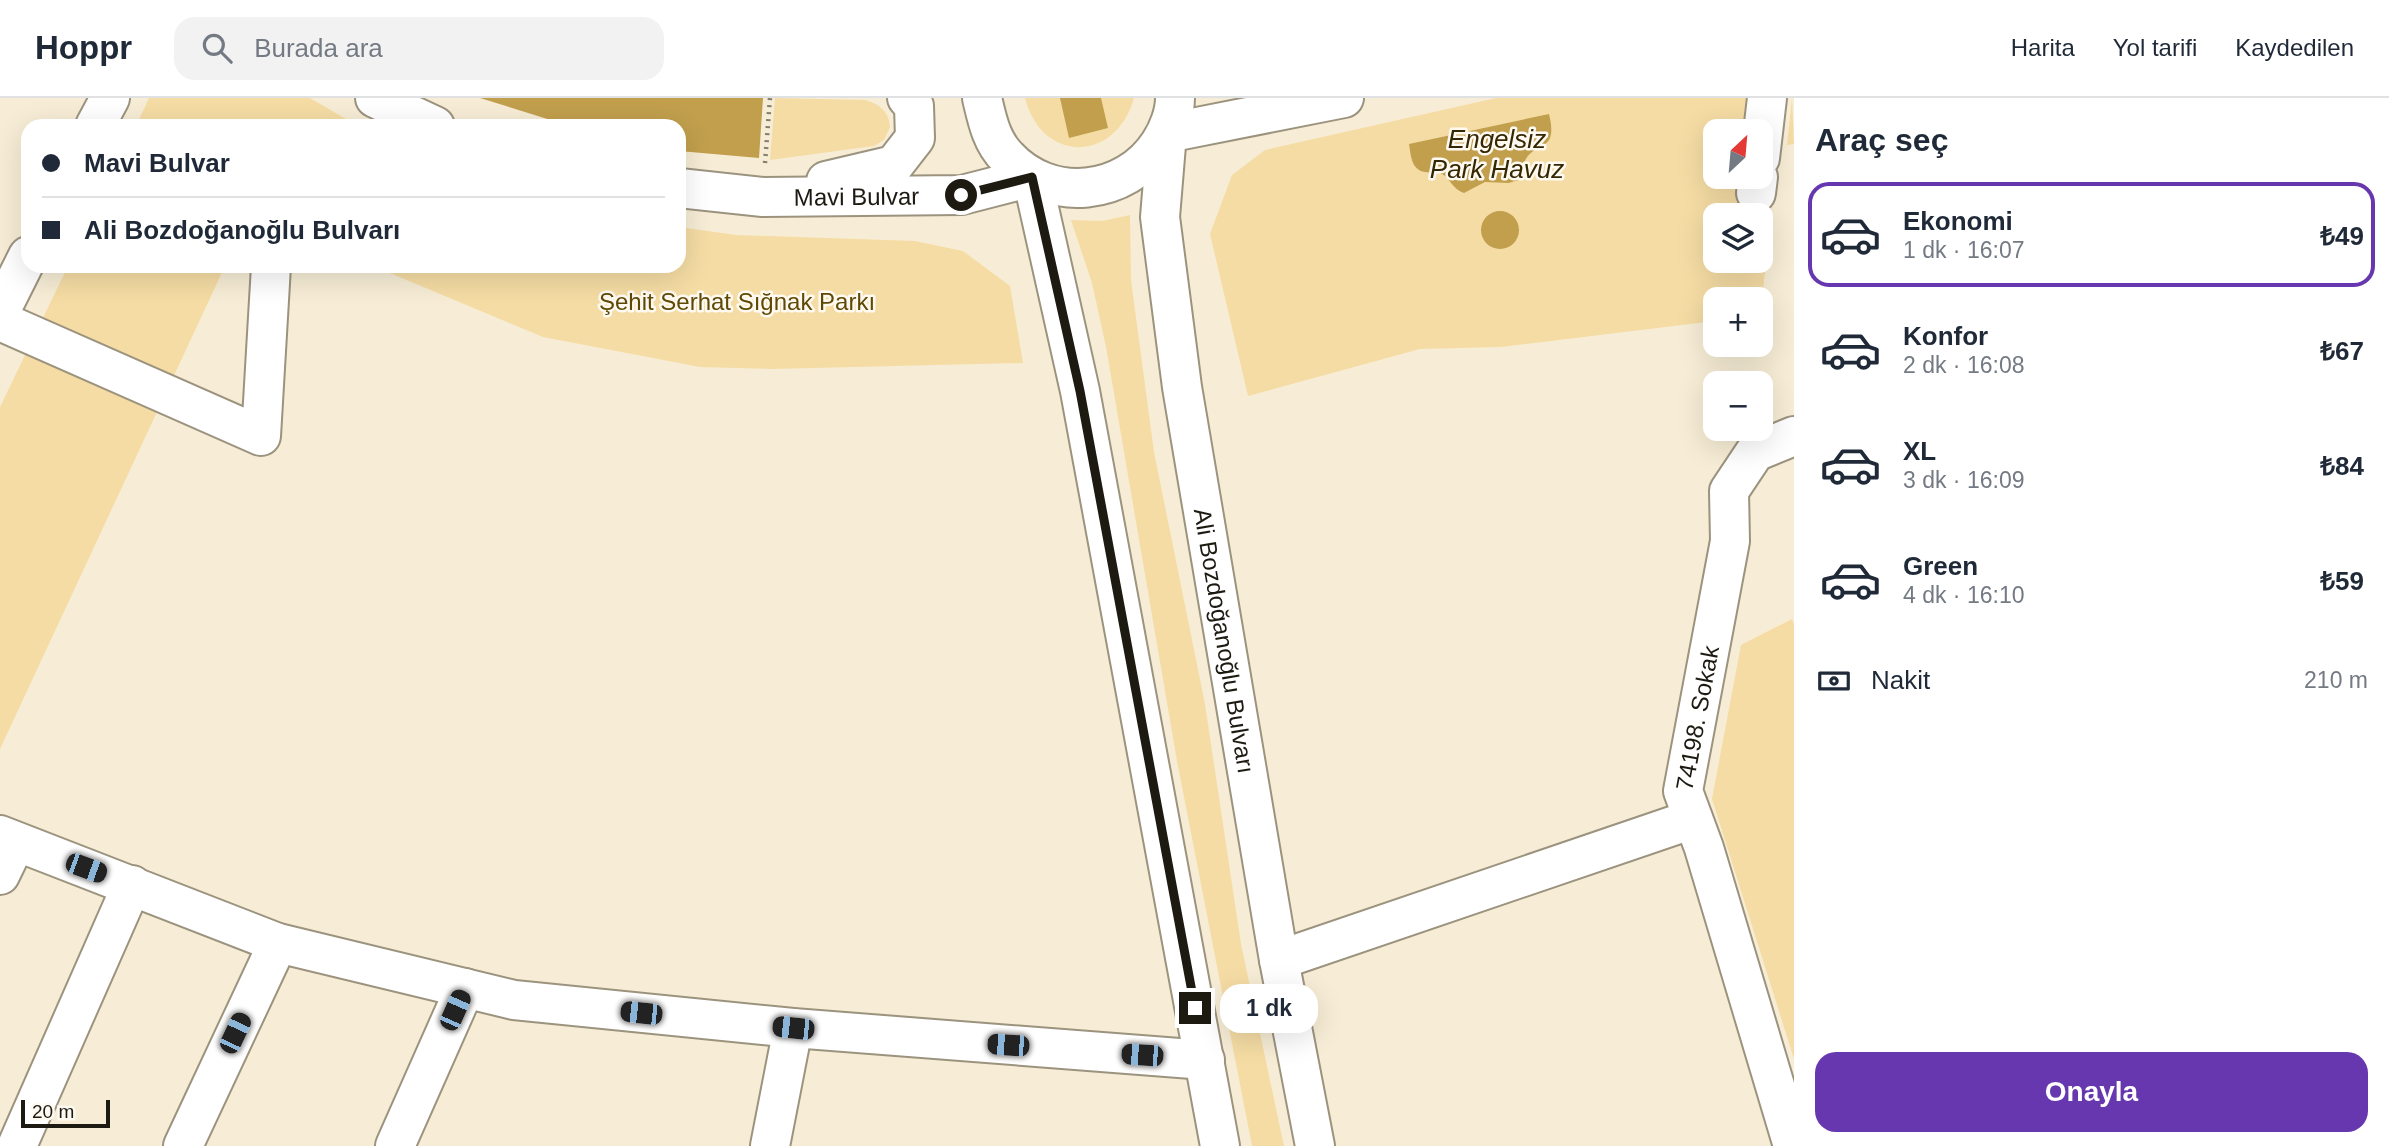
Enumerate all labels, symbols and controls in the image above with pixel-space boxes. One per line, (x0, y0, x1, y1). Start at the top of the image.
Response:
search box (174, 17, 664, 80)
text: Hoppr (35, 29, 132, 66)
icon: search (198, 29, 236, 67)
text: Burada ara (254, 33, 383, 63)
text: Harita (2011, 34, 2075, 61)
text: Yol tarifi (2113, 34, 2197, 61)
text: Kaydedilen (2235, 34, 2354, 61)
north arrow (1703, 119, 1773, 189)
map controls (1703, 119, 1773, 441)
text: Araç seç (1815, 122, 1948, 158)
water label: Engelsiz Park Havuz (1430, 124, 1564, 184)
text: Mavi Bulvar (84, 148, 230, 178)
route start (945, 179, 977, 211)
street label: Mavi Bulvar (794, 182, 919, 210)
button: layers (1703, 203, 1773, 273)
icon: car (1819, 203, 1882, 266)
text: Ekonomi (1903, 206, 2013, 236)
text: Ali Bozdoğanoğlu Bulvarı (84, 215, 400, 245)
text: ₺49 (2320, 221, 2364, 251)
text: 1 dk · 16:07 (1903, 237, 2024, 263)
button: + (1703, 287, 1773, 357)
park label: Şehit Serhat Sığnak Parkı (599, 288, 875, 315)
icon: car (1819, 318, 1882, 381)
text: Konfor (1903, 321, 1988, 351)
text: ₺67 (2320, 336, 2364, 366)
text: 2 dk · 16:08 (1903, 352, 2024, 378)
button: − (1703, 371, 1773, 441)
icon: car (1819, 433, 1882, 496)
text: XL (1903, 436, 1936, 466)
text: ₺84 (2320, 451, 2364, 481)
text: 3 dk · 16:09 (1903, 467, 2024, 493)
street label: Ali Bozdoğanoğlu Bulvarı (1189, 506, 1261, 775)
icon: car (1819, 548, 1882, 611)
text: Green (1903, 551, 1978, 581)
text: ₺59 (2320, 566, 2364, 596)
text: 4 dk · 16:10 (1903, 582, 2024, 608)
street label: 74198. Sokak (1670, 642, 1724, 793)
icon: cash (1815, 662, 1853, 700)
text: Nakit (1871, 665, 1930, 695)
text: 210 m (2304, 667, 2368, 693)
car (63, 851, 110, 885)
callout: 1 dk (1220, 984, 1318, 1032)
car (437, 987, 474, 1033)
route end (1179, 992, 1211, 1024)
text: 1 dk (1246, 995, 1292, 1021)
car (620, 1000, 663, 1026)
car (217, 1010, 254, 1056)
car (772, 1015, 815, 1041)
car (987, 1033, 1030, 1057)
car (1121, 1043, 1164, 1067)
button: Onayla (1815, 1052, 2368, 1132)
scale bar (21, 1097, 110, 1129)
text: 20 m (32, 1101, 74, 1122)

